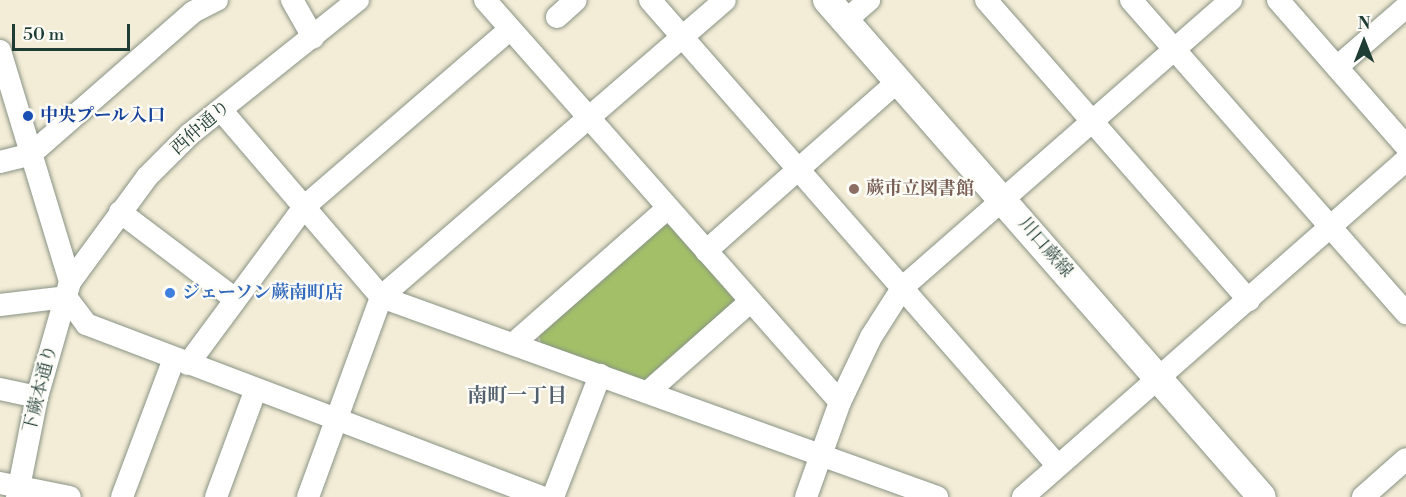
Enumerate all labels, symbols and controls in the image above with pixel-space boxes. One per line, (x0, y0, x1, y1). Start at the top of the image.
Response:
scale bar (15, 12, 134, 50)
north arrow (1334, 12, 1394, 72)
text: N (1358, 14, 1370, 34)
text: 50 m (23, 23, 64, 46)
street label: 西仲通り (167, 96, 235, 160)
place label: 中央プール入口 (40, 105, 165, 127)
marker: 中央プール入口 (21, 109, 35, 123)
place label: 蕨市立図書館 (866, 178, 974, 200)
marker: 蕨市立図書館 (847, 182, 861, 196)
street label: 川口蕨線 (1013, 214, 1077, 282)
place label: ジェーソン蕨南町店 (182, 282, 344, 304)
marker: ジェーソン蕨南町店 (163, 286, 177, 300)
street label: 下蕨本通り (20, 343, 62, 435)
district label: 南町一丁目 (467, 384, 567, 408)

